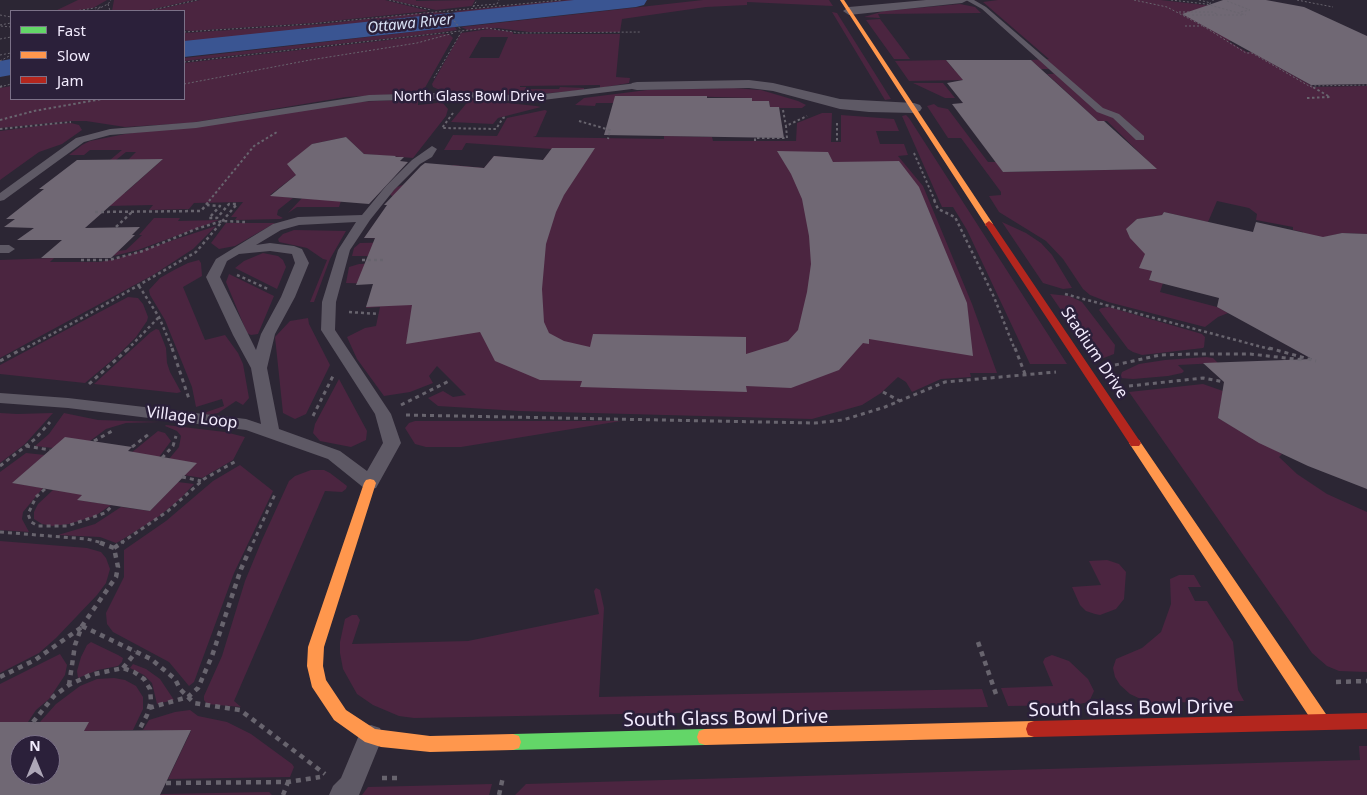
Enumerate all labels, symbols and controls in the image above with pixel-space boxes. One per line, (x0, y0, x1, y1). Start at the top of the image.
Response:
legend (10, 10, 185, 100)
water label: Ottawa River (367, 11, 453, 37)
text: Fast (57, 20, 86, 40)
text: Slow (57, 45, 90, 65)
text: Jam (57, 70, 84, 90)
street label: North Glass Bowl Drive (393, 89, 545, 105)
street label: Stadium Drive (1056, 304, 1132, 402)
street label: Village Loop (145, 403, 239, 433)
street label: South Glass Bowl Drive (1028, 696, 1234, 722)
street label: South Glass Bowl Drive (623, 706, 829, 732)
north arrow (10, 735, 60, 785)
text: N (29, 736, 41, 755)

